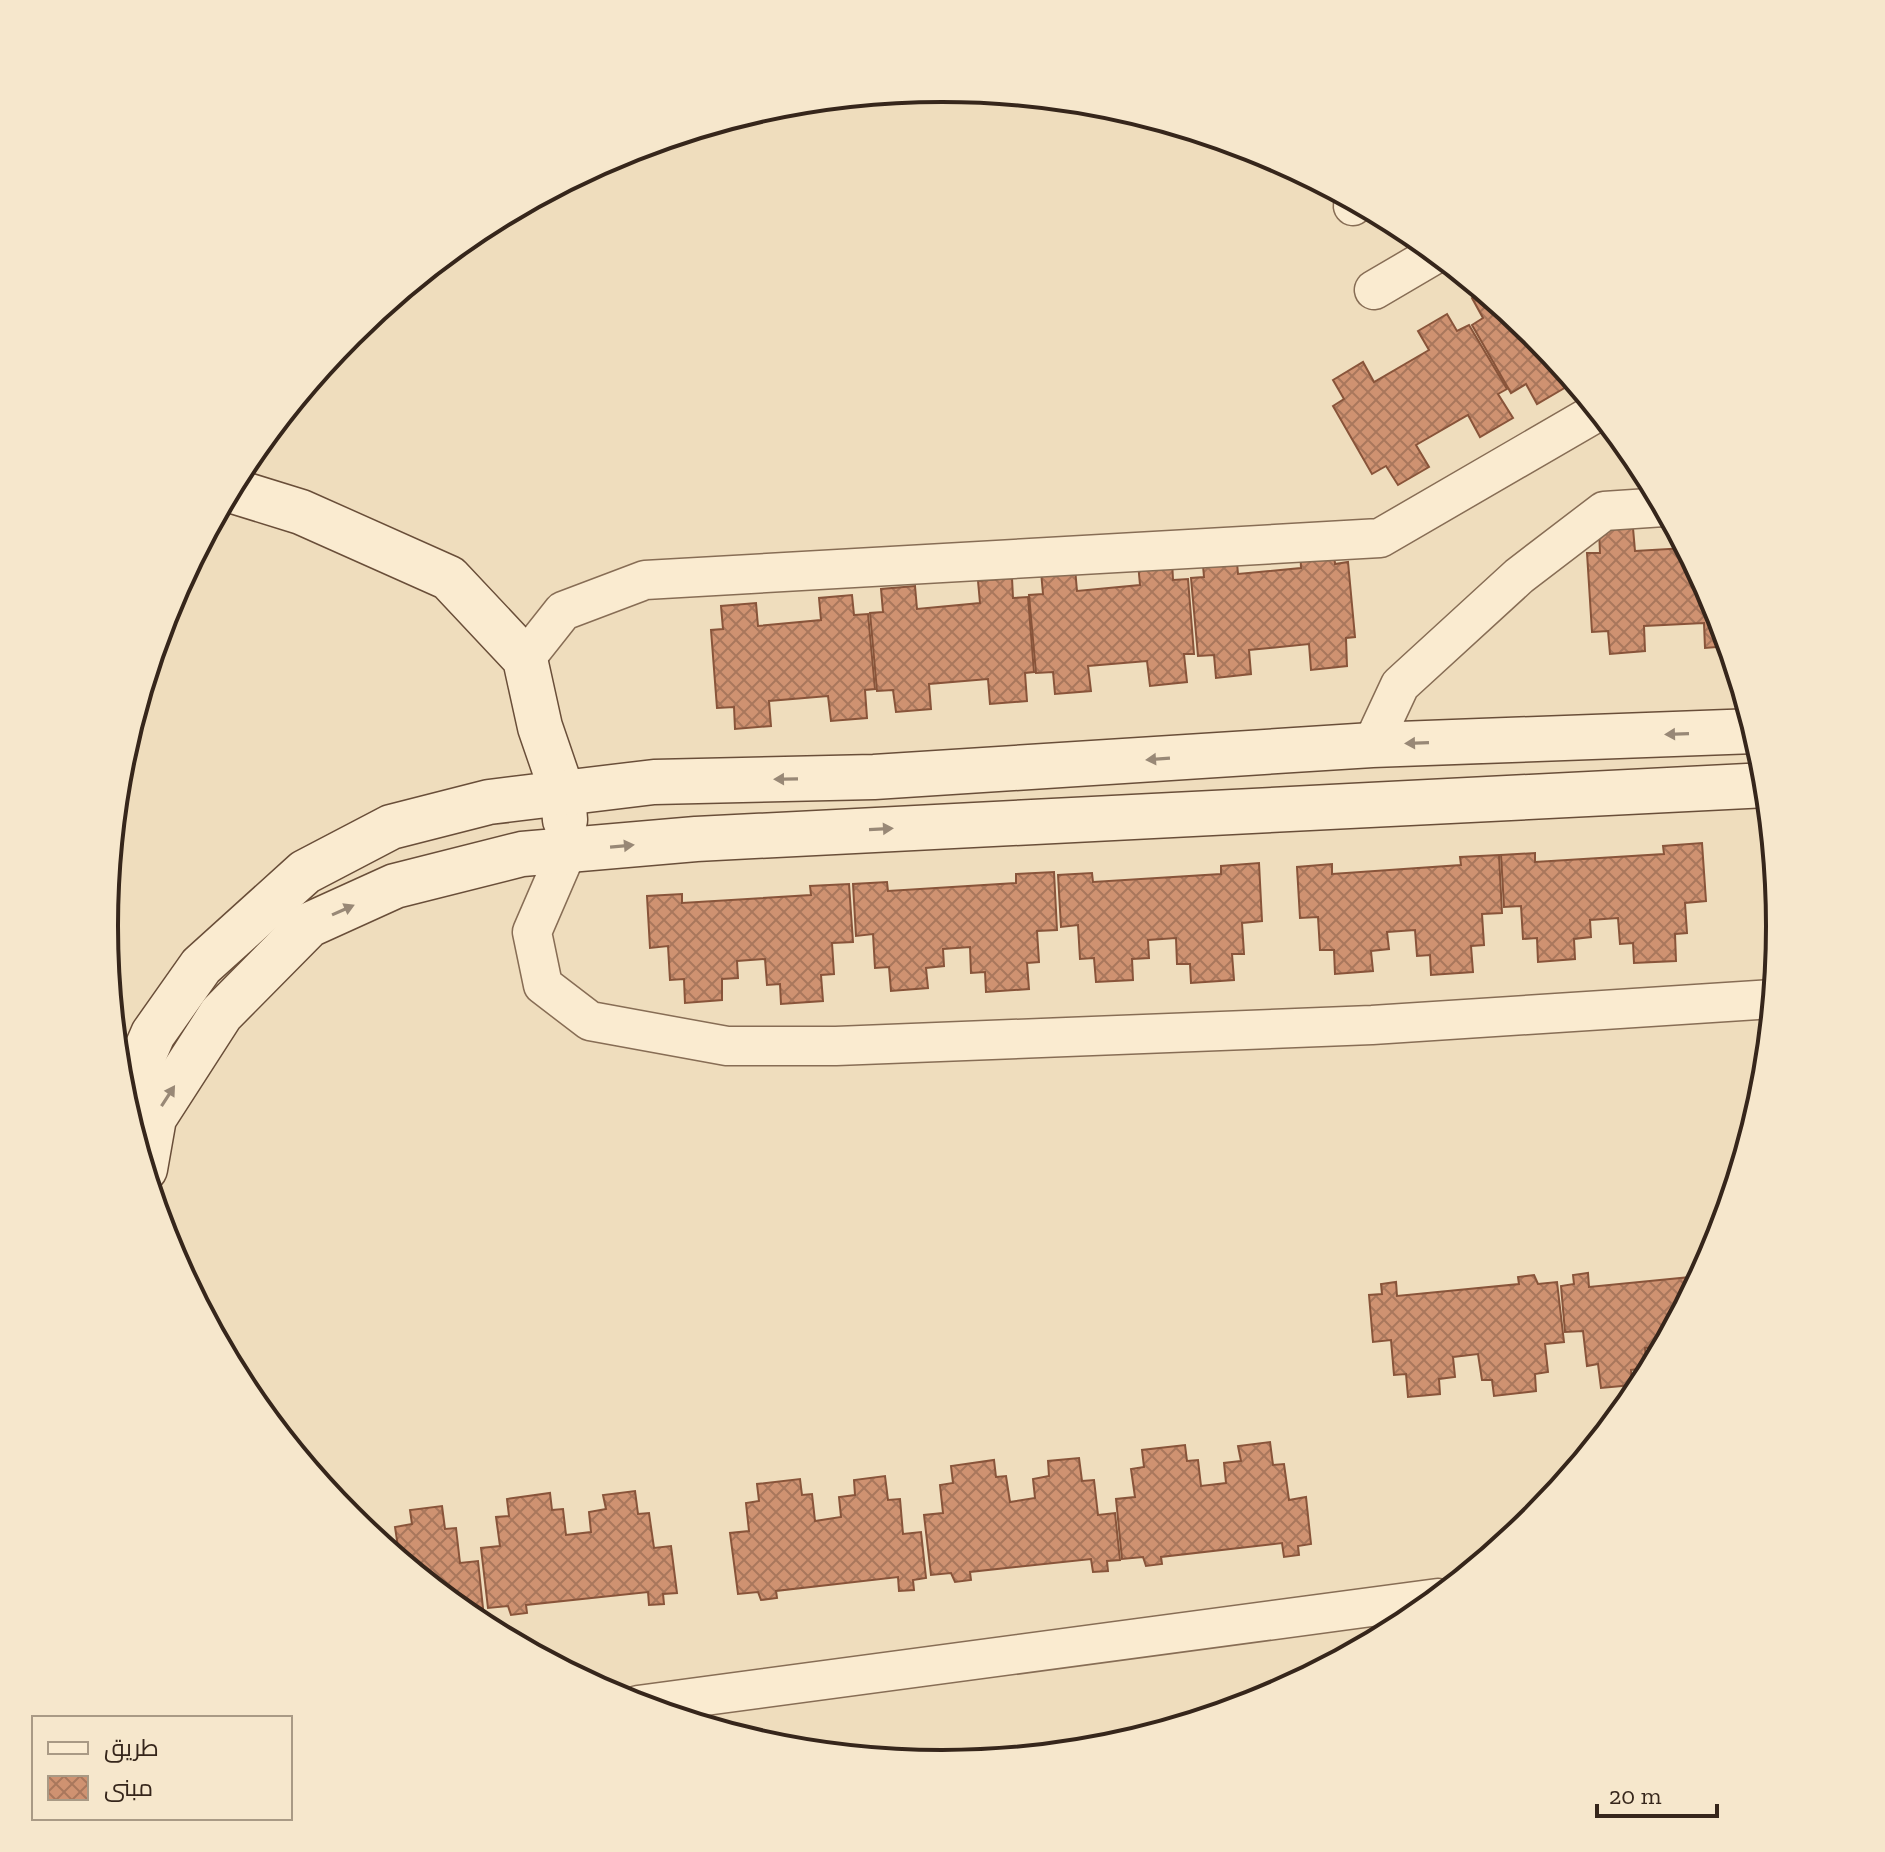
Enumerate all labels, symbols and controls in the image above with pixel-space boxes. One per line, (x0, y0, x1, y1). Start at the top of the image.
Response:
one-way arrow (1664, 728, 1689, 741)
one-way arrow (1404, 737, 1429, 750)
one-way arrow (1145, 752, 1170, 765)
one-way arrow (773, 773, 798, 785)
one-way arrow (869, 822, 894, 835)
one-way arrow (610, 839, 635, 852)
one-way arrow (332, 903, 355, 916)
one-way arrow (161, 1085, 175, 1107)
legend (32, 1716, 292, 1820)
text: طريق (104, 1733, 159, 1763)
scale bar (1597, 1768, 1717, 1818)
text: مبنى (104, 1773, 153, 1802)
text: 20 m (1609, 1781, 1662, 1810)

